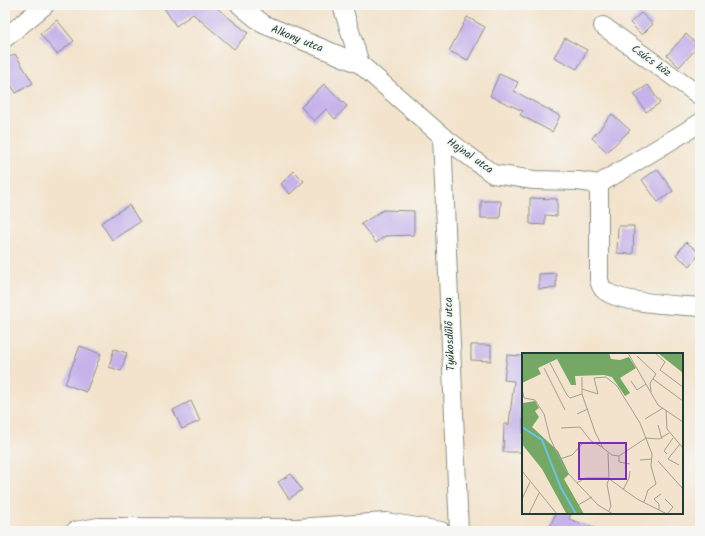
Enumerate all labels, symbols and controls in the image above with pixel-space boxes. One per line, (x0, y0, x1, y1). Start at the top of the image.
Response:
street label: Alkony utca (268, 20, 326, 58)
street label: Csúcs köz (627, 40, 675, 82)
street label: Hajnal utca (443, 133, 497, 179)
street label: Tyúkosdűlő utca (440, 297, 460, 371)
inset map (522, 353, 683, 514)

